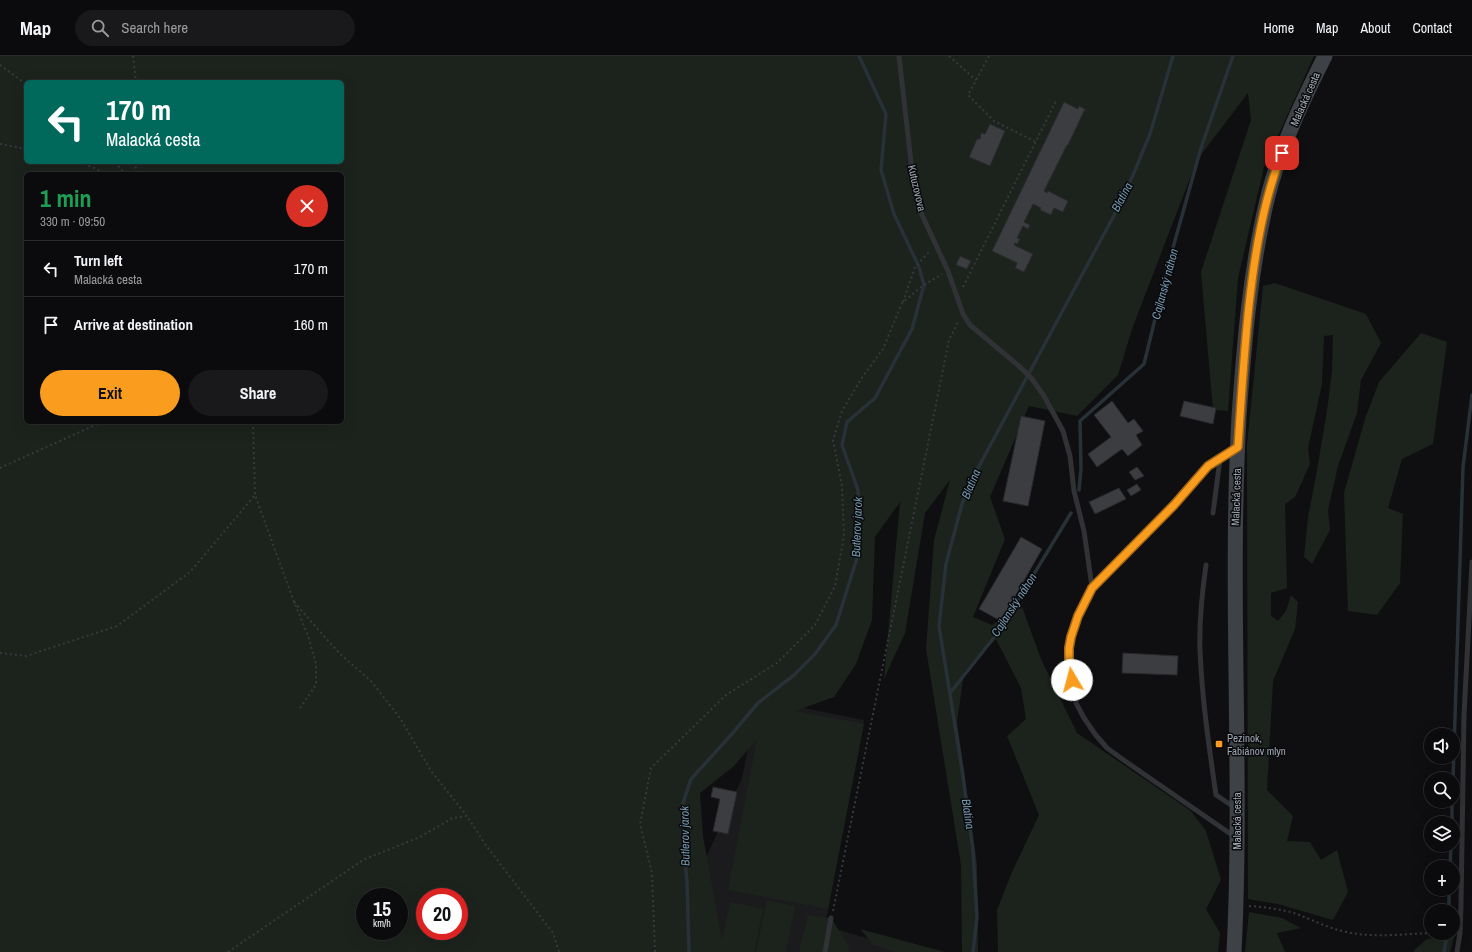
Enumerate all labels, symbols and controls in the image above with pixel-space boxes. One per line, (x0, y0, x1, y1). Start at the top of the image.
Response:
search box (75, 10, 355, 46)
text: Map (20, 15, 51, 41)
icon: search (89, 17, 111, 39)
text: Search here (121, 17, 188, 38)
text: Home (1263, 19, 1294, 37)
text: Map (1316, 19, 1338, 37)
text: About (1360, 19, 1390, 37)
text: Contact (1412, 19, 1452, 37)
street label: Malacká cesta (1287, 70, 1323, 128)
text: 170 m (106, 91, 171, 129)
icon: left (40, 96, 92, 148)
text: Malacká cesta (106, 127, 200, 152)
pin (1265, 136, 1299, 170)
icon: arrive (1271, 142, 1293, 164)
street label: Kutuzovova (905, 163, 929, 213)
water label: Blatina (1108, 179, 1137, 214)
text: 1 min (40, 182, 91, 214)
button: close (286, 185, 328, 227)
text: 330 m · 09:50 (40, 213, 105, 230)
water label: Cajlanský náhon (1148, 247, 1182, 321)
text: Turn left (74, 250, 122, 271)
icon: left (40, 258, 62, 280)
text: 170 m (294, 258, 328, 279)
text: Malacká cesta (74, 271, 142, 288)
icon: arrive (40, 314, 62, 336)
text: Arrive at destination (74, 314, 193, 335)
text: 160 m (294, 314, 328, 335)
button: Exit (40, 370, 180, 416)
button: Share (188, 370, 328, 416)
water label: Blatina (958, 466, 985, 501)
street label: Malacká cesta (1228, 468, 1244, 526)
water label: Butlerov jarok (848, 496, 866, 557)
water label: Cajlanský náhon (987, 570, 1041, 640)
position arrow (1051, 659, 1093, 701)
map controls (1424, 728, 1460, 940)
button: sound (1424, 728, 1460, 764)
place label: Pezinok, Fabiánov mlyn (1227, 731, 1286, 758)
marker: Pezinok, Fabiánov mlyn (1214, 739, 1224, 749)
button: search (1424, 772, 1460, 808)
street label: Malacká cesta (1230, 792, 1244, 850)
water label: Blatina (958, 798, 978, 831)
water label: Butlerov jarok (676, 805, 694, 866)
button: layers (1424, 816, 1460, 852)
button: + (1424, 860, 1460, 896)
speed limit sign: 20 (416, 888, 468, 940)
text: 15 (373, 895, 391, 922)
button: − (1424, 904, 1460, 940)
text: km/h (373, 917, 391, 930)

